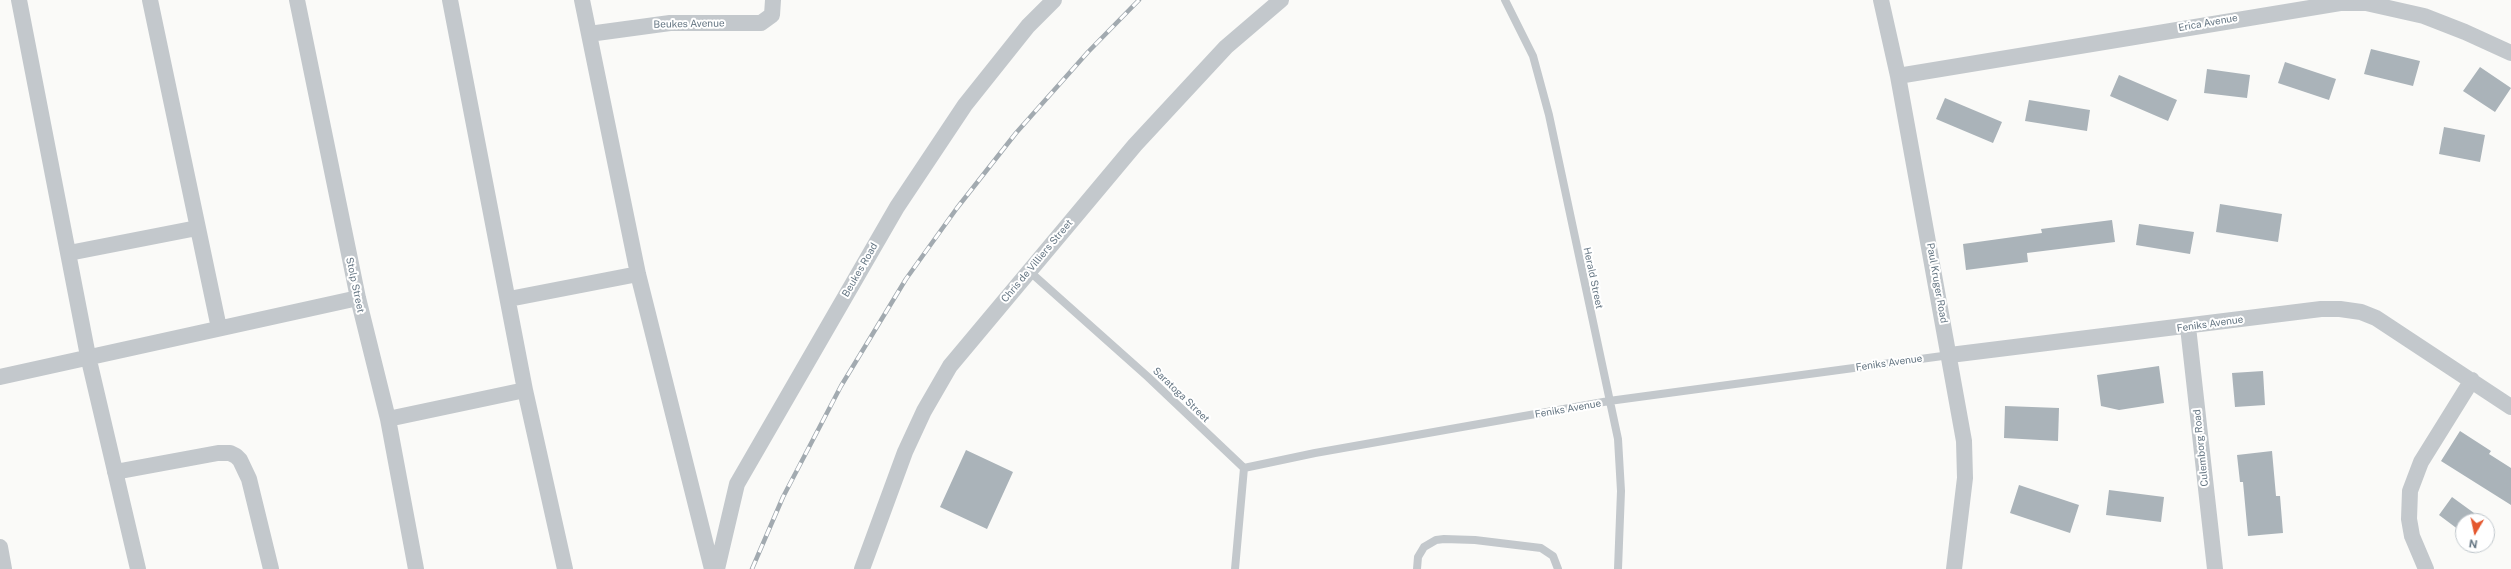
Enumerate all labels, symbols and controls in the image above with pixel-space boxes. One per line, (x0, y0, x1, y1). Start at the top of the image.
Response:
street label: Erica Avenue (2177, 12, 2239, 34)
street label: Beukes Avenue (653, 17, 725, 31)
street label: Chris de Villiers Street (999, 217, 1075, 305)
street label: Beukes Road (840, 241, 880, 299)
street label: Paul Kruger Road (1924, 242, 1950, 324)
street label: Herald Street (1581, 246, 1605, 310)
street label: Stolp Street (343, 256, 367, 314)
street label: Feniks Avenue (2176, 313, 2244, 335)
street label: Feniks Avenue (1855, 352, 1923, 374)
street label: Saratoga Street (1150, 365, 1212, 425)
street label: Feniks Avenue (1534, 397, 1602, 421)
street label: Culemborg Road (2191, 409, 2211, 487)
north arrow (2455, 513, 2495, 553)
text: N (2468, 537, 2478, 550)

